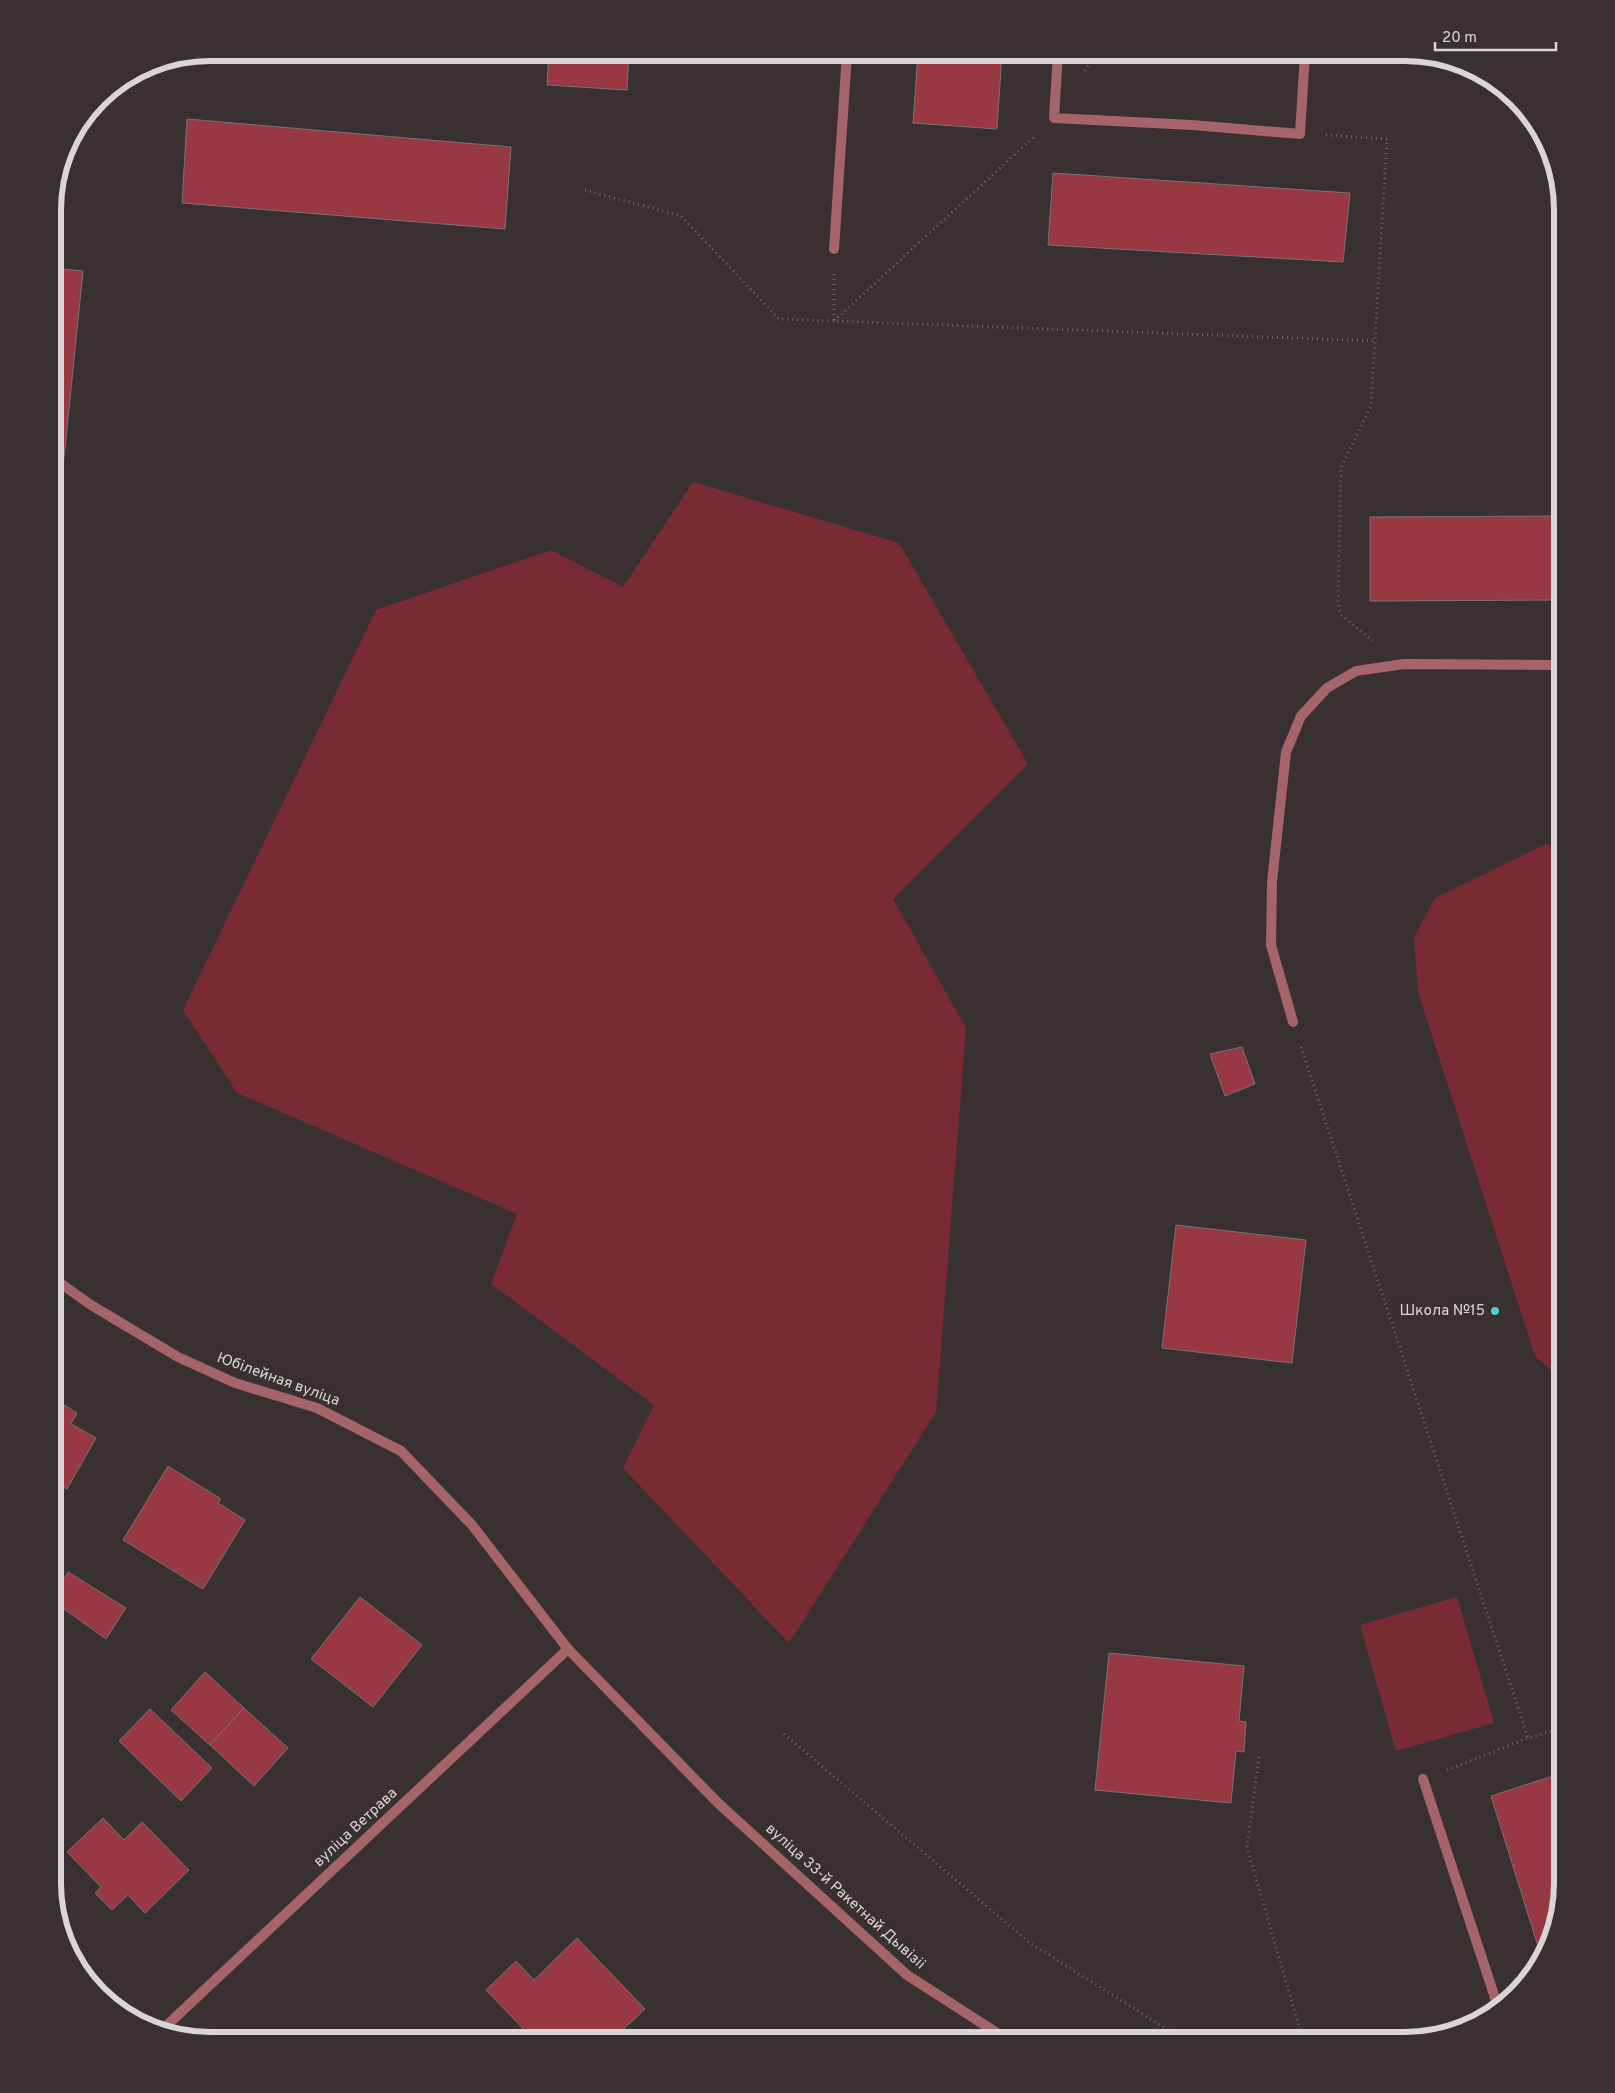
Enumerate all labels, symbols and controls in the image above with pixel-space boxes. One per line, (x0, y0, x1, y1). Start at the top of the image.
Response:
scale bar (1435, 20, 1556, 52)
text: 20 m (1442, 29, 1477, 48)
place label: Школа №15 (1399, 1302, 1485, 1321)
marker: Школа №15 (1489, 1305, 1501, 1317)
street label: Юбілейная вуліца (214, 1349, 342, 1411)
street label: вуліца Ветрава (310, 1784, 402, 1872)
street label: вуліца 33-й Ракетнай Дывізіі (761, 1820, 929, 1974)

